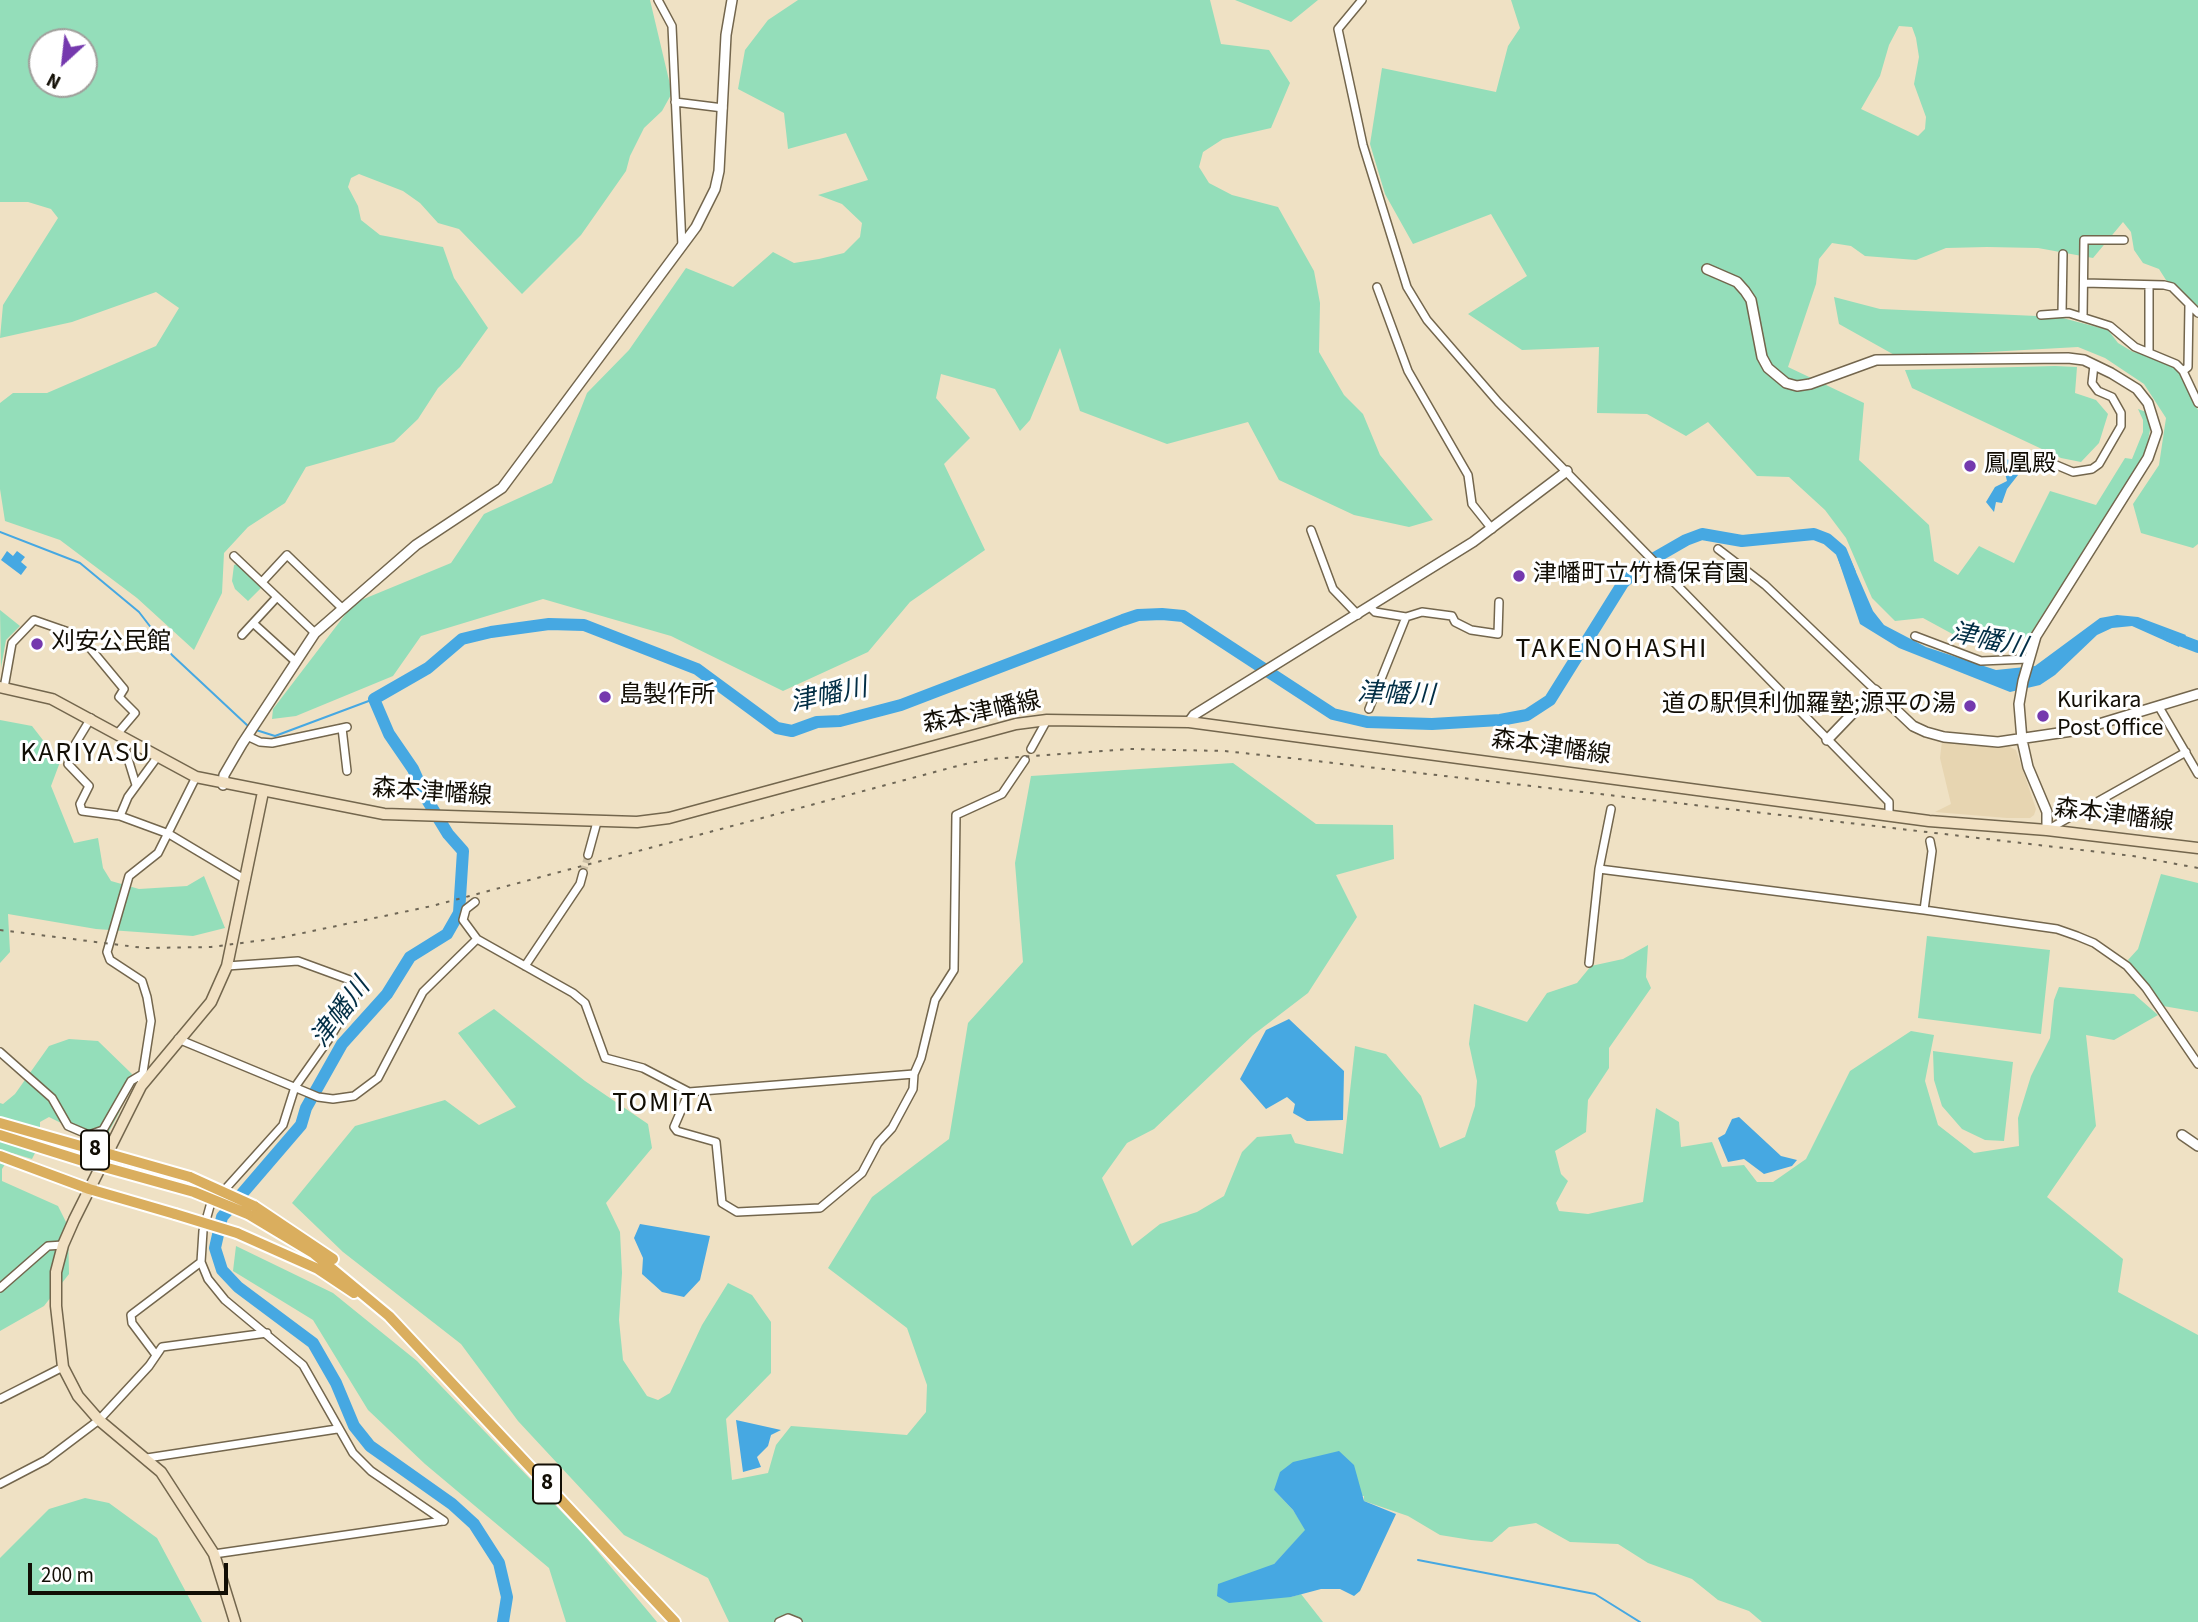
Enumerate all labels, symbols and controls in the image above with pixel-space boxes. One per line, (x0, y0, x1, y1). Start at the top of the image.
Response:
north arrow (28, 28, 98, 98)
text: N (42, 65, 66, 95)
place label: 鳳凰殿 (1984, 452, 2056, 480)
marker: 鳳凰殿 (1962, 458, 1978, 474)
place label: 津幡町立竹橋保育園 (1533, 562, 1749, 590)
marker: 津幡町立竹橋保育園 (1511, 568, 1527, 584)
water label: 津幡川 (1947, 619, 2029, 665)
place label: 刈安公民館 (51, 630, 171, 658)
district label: TAKENOHASHI (1517, 634, 1707, 668)
marker: 刈安公民館 (29, 636, 45, 652)
water label: 津幡川 (788, 674, 870, 720)
water label: 津幡川 (1356, 679, 1436, 713)
place label: 島製作所 (619, 683, 715, 711)
street label: 森本津幡線 (920, 687, 1044, 741)
place label: Kurikara Post Office (2057, 688, 2163, 744)
marker: 島製作所 (597, 689, 613, 705)
place label: 道の駅倶利伽羅塾;源平の湯 (1662, 692, 1956, 720)
marker: 道の駅倶利伽羅塾;源平の湯 (1962, 698, 1978, 714)
marker: Kurikara Post Office (2035, 708, 2051, 724)
street label: 森本津幡線 (1490, 726, 1612, 772)
district label: KARIYASU (21, 738, 151, 772)
street label: 森本津幡線 (371, 775, 493, 813)
street label: 森本津幡線 (2053, 795, 2175, 839)
water label: 津幡川 (306, 973, 378, 1055)
district label: TOMITA (613, 1088, 713, 1122)
road number: 8 (81, 1130, 109, 1170)
road number: 8 (533, 1464, 561, 1504)
scale bar (32, 1548, 231, 1592)
text: 200 m (41, 1560, 94, 1590)

